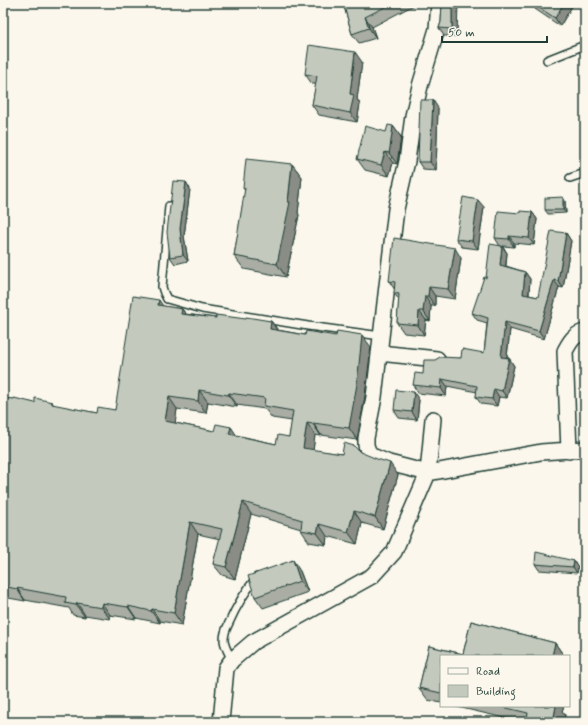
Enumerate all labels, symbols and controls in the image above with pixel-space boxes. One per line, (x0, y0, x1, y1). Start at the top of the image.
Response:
scale bar (442, 18, 547, 44)
text: 50 m (448, 25, 475, 41)
legend (440, 655, 570, 707)
text: Road (476, 664, 500, 680)
text: Building (476, 684, 516, 701)

